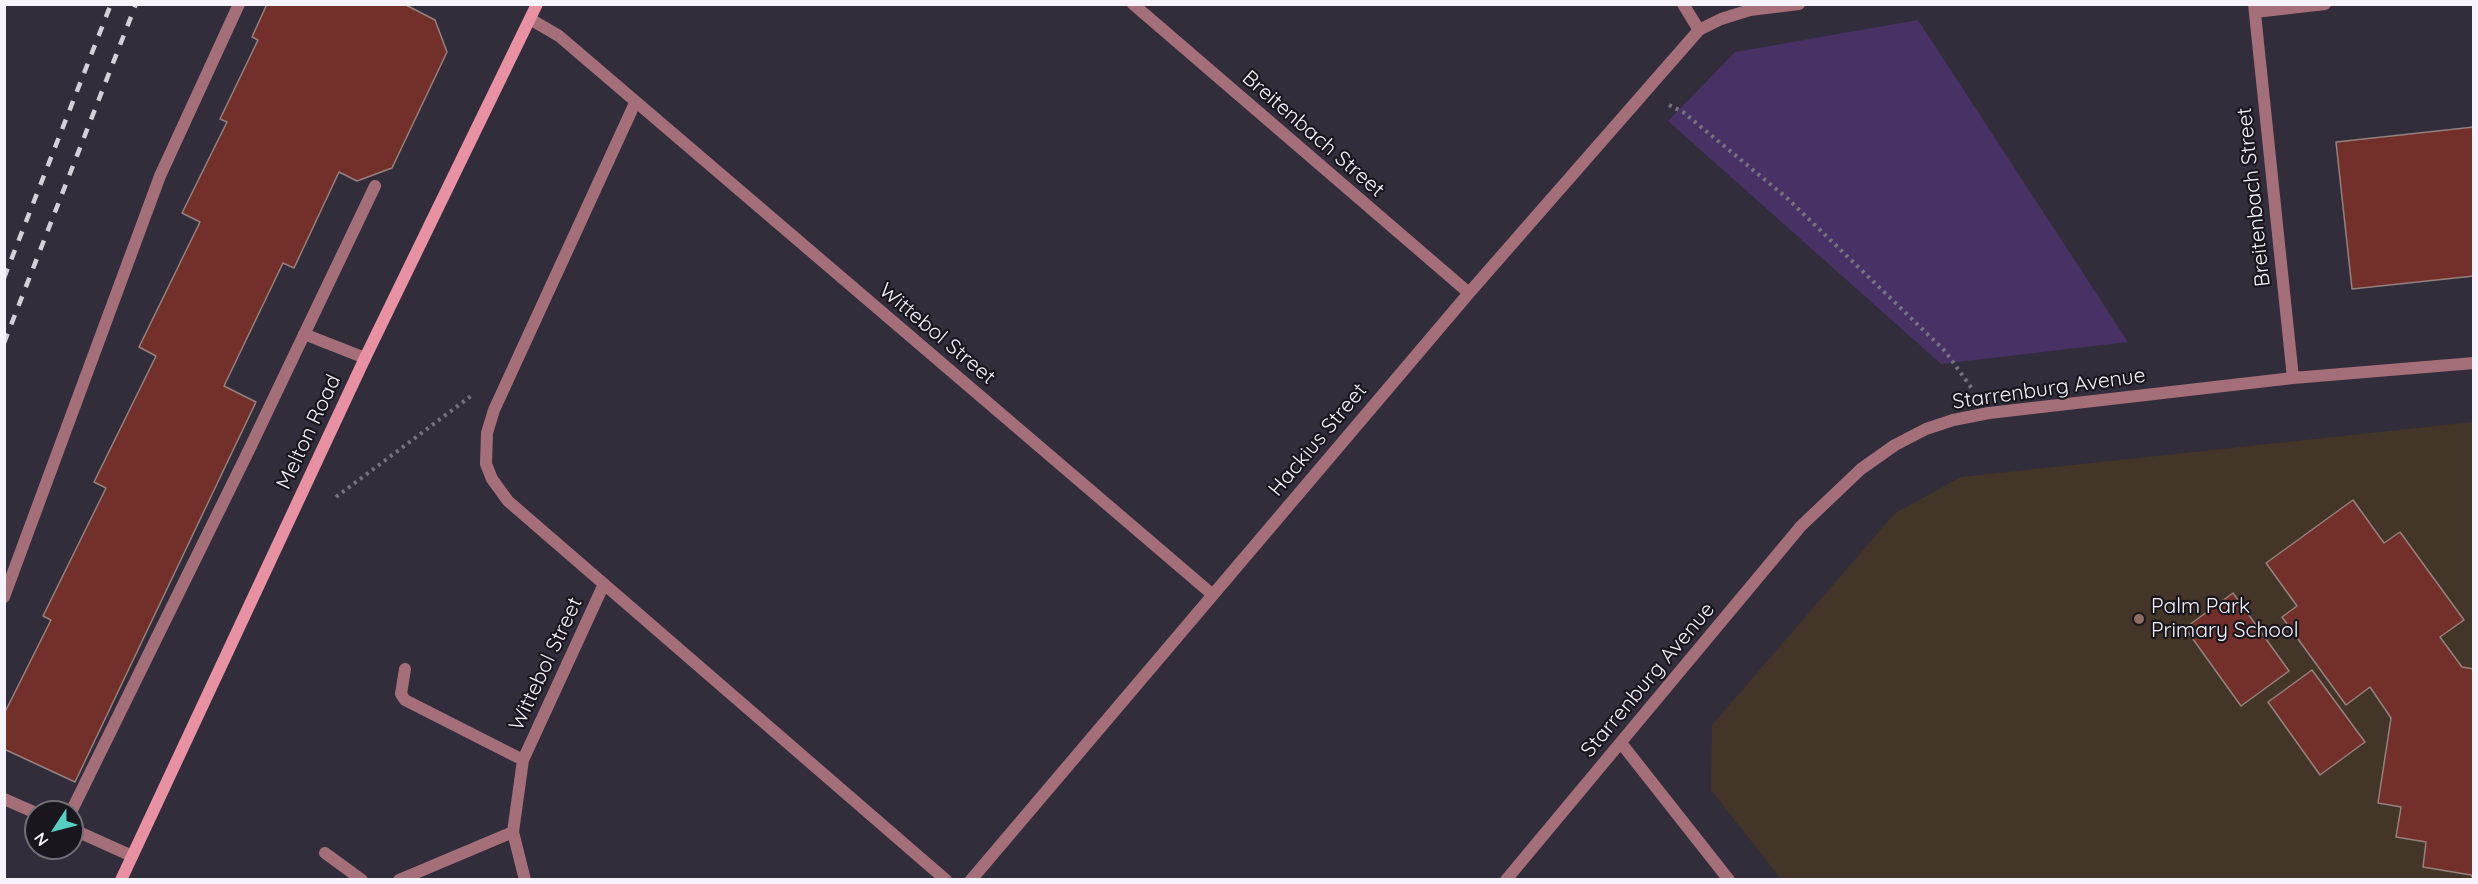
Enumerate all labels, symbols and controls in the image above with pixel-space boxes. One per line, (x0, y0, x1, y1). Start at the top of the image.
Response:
street label: Breitenbach Street (1237, 65, 1389, 203)
street label: Breitenbach Street (2232, 106, 2276, 288)
street label: Wittebol Street (874, 278, 1000, 390)
street label: Starrenburg Avenue (1951, 363, 2147, 415)
street label: Melton Road (271, 371, 347, 493)
street label: Hackius Street (1264, 379, 1372, 501)
street label: Wittebol Street (504, 593, 588, 735)
place label: Palm Park Primary School (2151, 594, 2299, 644)
street label: Starrenburg Avenue (1576, 597, 1720, 763)
marker: Palm Park Primary School (2132, 612, 2146, 626)
north arrow (24, 800, 84, 860)
text: N (30, 829, 53, 850)

